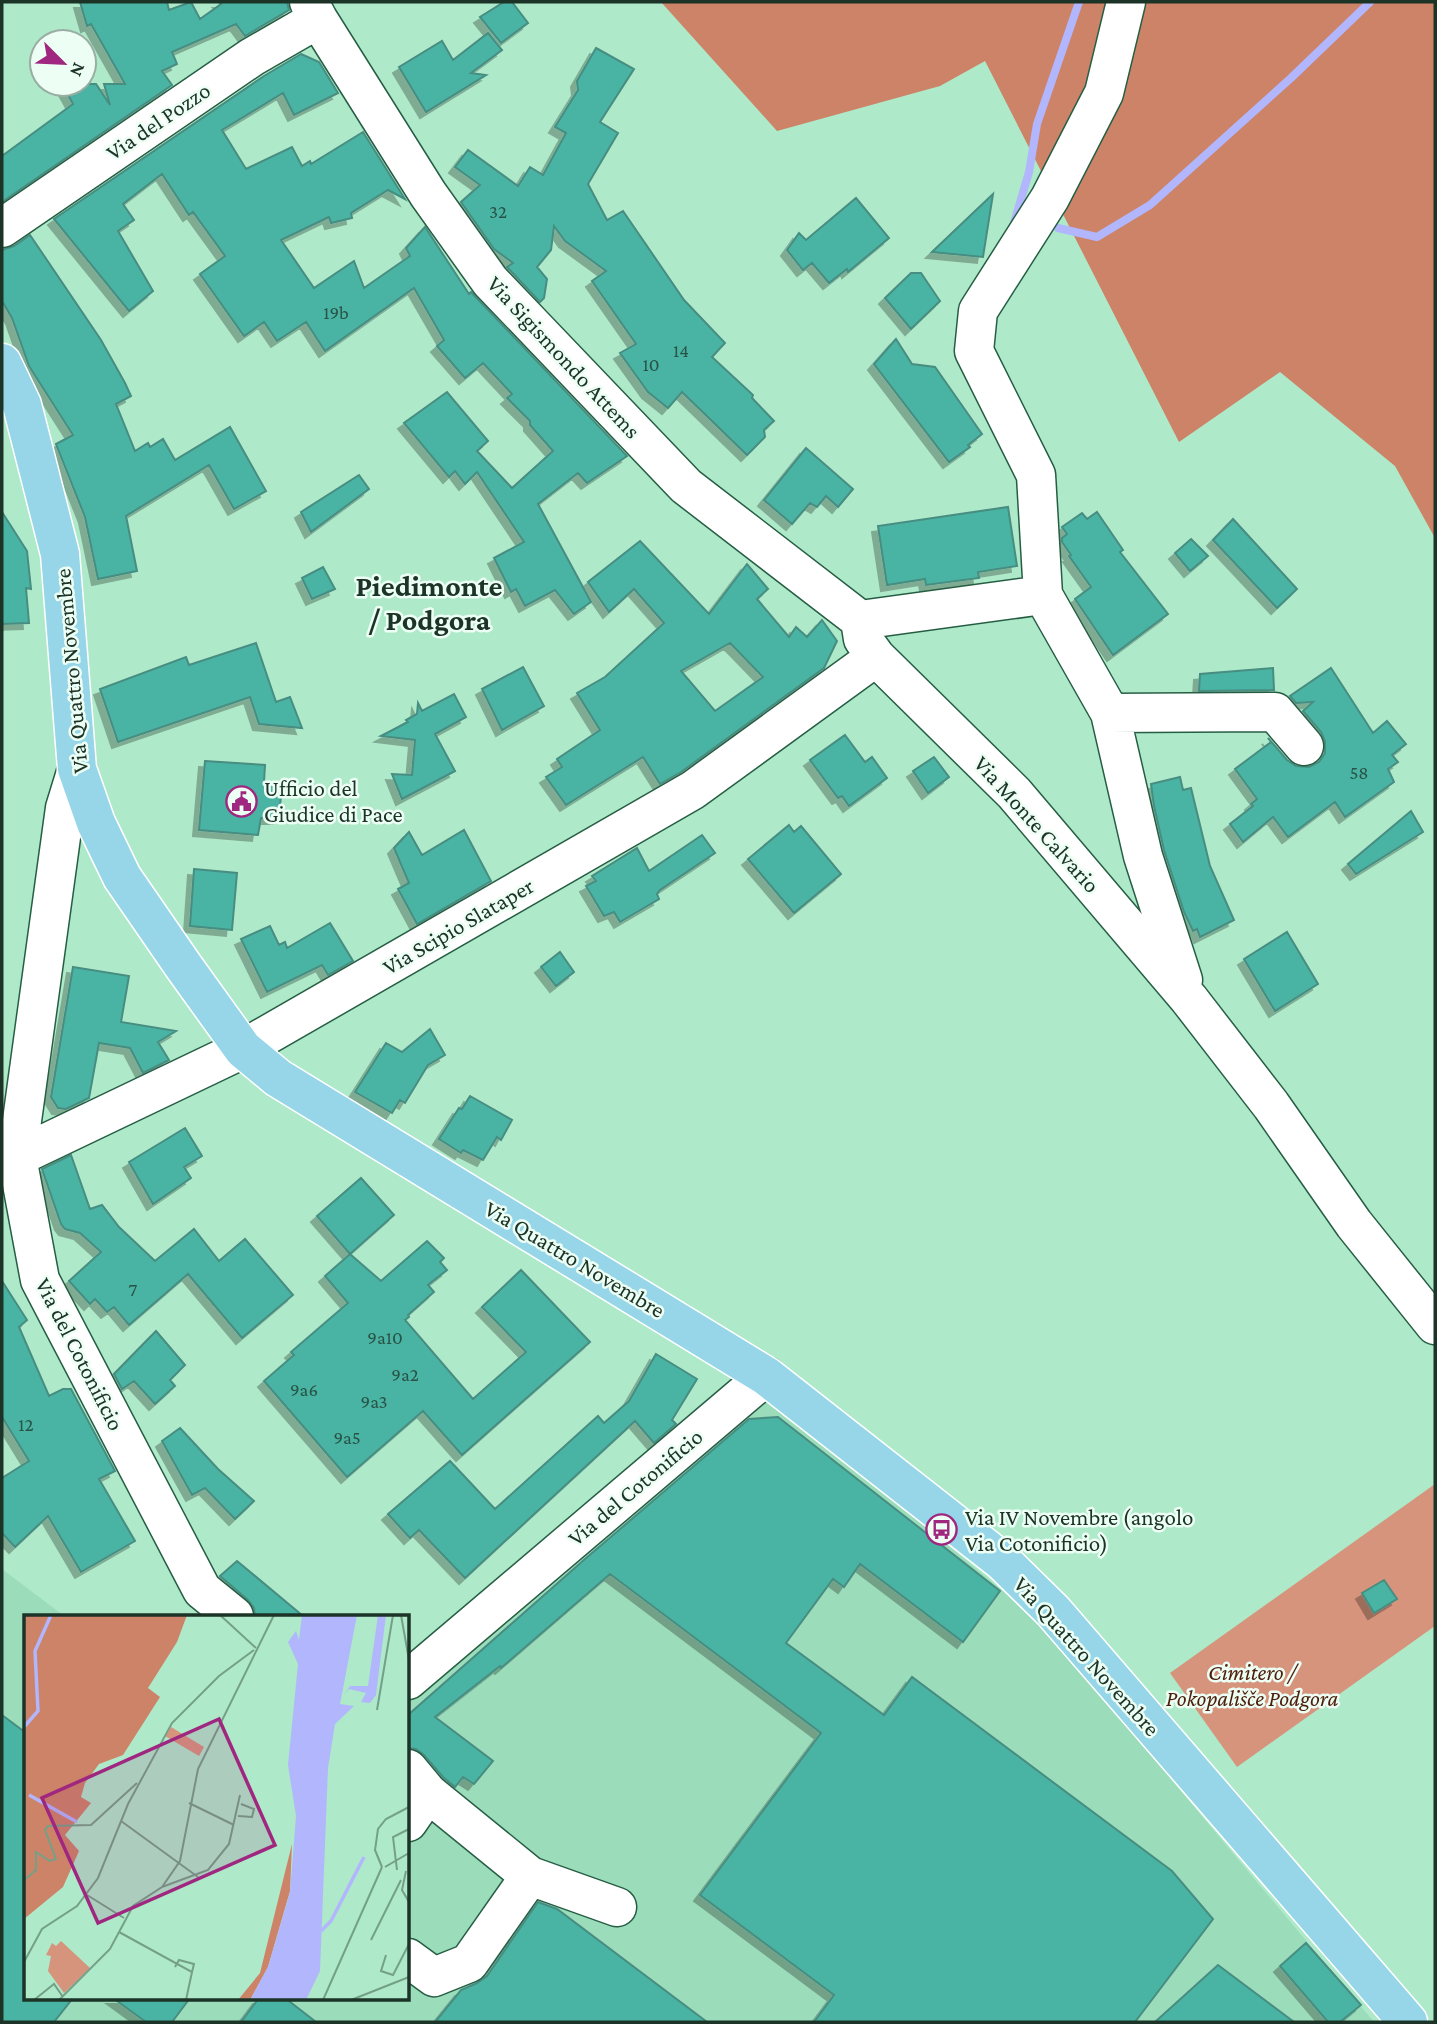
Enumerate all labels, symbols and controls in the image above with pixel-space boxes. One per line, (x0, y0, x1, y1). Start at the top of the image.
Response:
north arrow (28, 28, 98, 98)
text: N (66, 60, 90, 80)
street label: Via del Pozzo (101, 77, 215, 165)
house number: 32 (489, 201, 507, 222)
street label: Via Sigismondo Attems (482, 270, 646, 444)
house number: 19b (323, 302, 349, 323)
house number: 14 (673, 340, 689, 361)
house number: 10 (642, 354, 660, 375)
street label: Via Quattro Novembre (49, 567, 93, 775)
district label: Piedimonte / Podgora (355, 569, 503, 636)
street label: Via Monte Calvario (969, 750, 1105, 898)
house number: 58 (1349, 762, 1369, 783)
place label: Ufficio del Giudice di Pace (264, 775, 403, 827)
public building icon: Ufficio del Giudice di Pace (224, 784, 258, 818)
street label: Via Scipio Slataper (378, 872, 538, 980)
street label: Via Quattro Novembre (480, 1195, 670, 1323)
street label: Via del Cotonificio (30, 1273, 130, 1435)
house number: 7 (129, 1279, 138, 1300)
house number: 9a10 (367, 1327, 403, 1348)
house number: 9a2 (391, 1364, 419, 1385)
house number: 9a6 (290, 1379, 318, 1400)
house number: 9a3 (361, 1391, 388, 1412)
house number: 12 (18, 1414, 34, 1435)
street label: Via del Cotonificio (562, 1423, 708, 1551)
house number: 9a5 (333, 1427, 361, 1448)
place label: Via IV Novembre (angolo Via Cotonificio) (965, 1504, 1193, 1557)
bus stop icon: Via IV Novembre (angolo Via Cotonificio) (925, 1513, 959, 1547)
street label: Via Quattro Novembre (1009, 1571, 1165, 1741)
inset map (24, 1615, 410, 2000)
park label: Cimitero / Pokopališče Podgora (1166, 1659, 1338, 1711)

